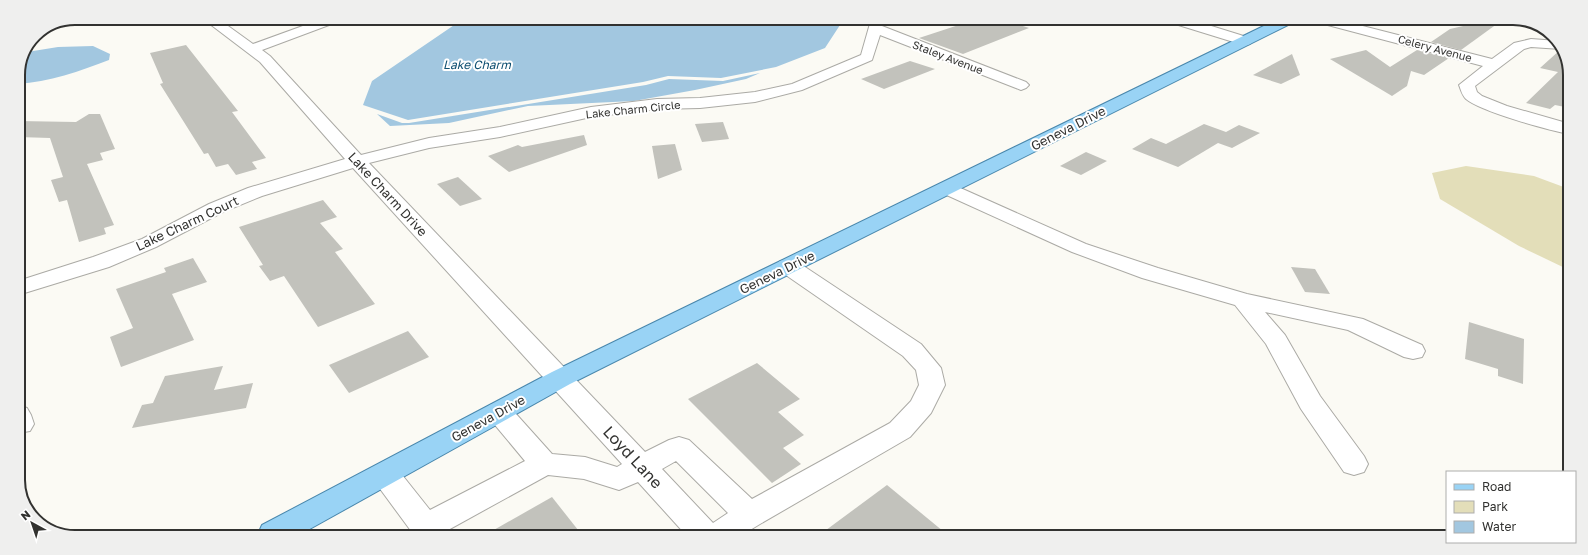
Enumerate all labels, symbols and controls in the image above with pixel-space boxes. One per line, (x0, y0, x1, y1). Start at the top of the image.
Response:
street label: Celery Avenue (1397, 32, 1473, 64)
street label: Staley Avenue (911, 38, 985, 76)
water label: Lake Charm (443, 57, 512, 72)
street label: Lake Charm Circle (585, 98, 681, 120)
street label: Geneva Drive (1028, 102, 1108, 154)
street label: Lake Charm Drive (345, 149, 431, 239)
street label: Lake Charm Court (133, 192, 241, 254)
street label: Geneva Drive (737, 247, 817, 297)
street label: Geneva Drive (448, 391, 528, 445)
street label: Loyd Lane (599, 422, 667, 492)
legend (1446, 471, 1576, 543)
text: Road (1482, 479, 1511, 494)
text: Park (1482, 499, 1508, 514)
north arrow (12, 503, 52, 543)
text: N (18, 507, 33, 523)
text: Water (1482, 519, 1516, 534)

